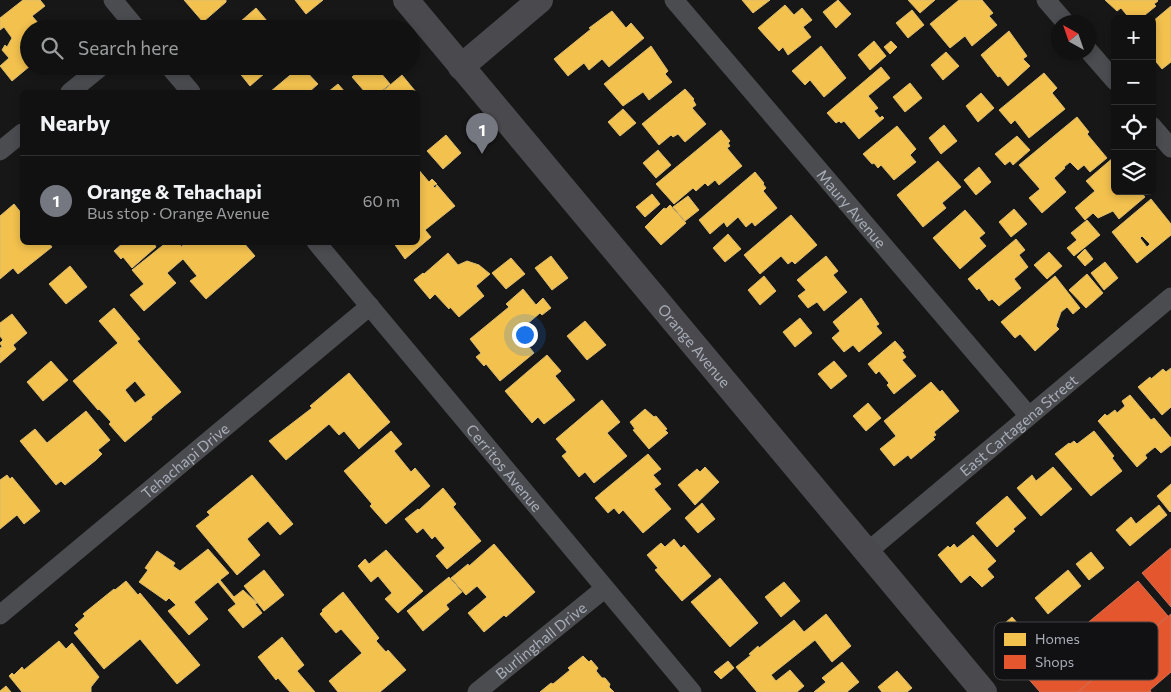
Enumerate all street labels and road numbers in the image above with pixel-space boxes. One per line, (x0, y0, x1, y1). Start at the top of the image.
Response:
street label: Maury Avenue (813, 166, 890, 251)
street label: Orange Avenue (654, 300, 735, 391)
street label: East Cartagena Street (956, 370, 1081, 480)
street label: Tehachapi Drive (138, 419, 232, 502)
street label: Cerritos Avenue (463, 420, 546, 515)
street label: Burlinghall Drive (492, 598, 590, 683)

